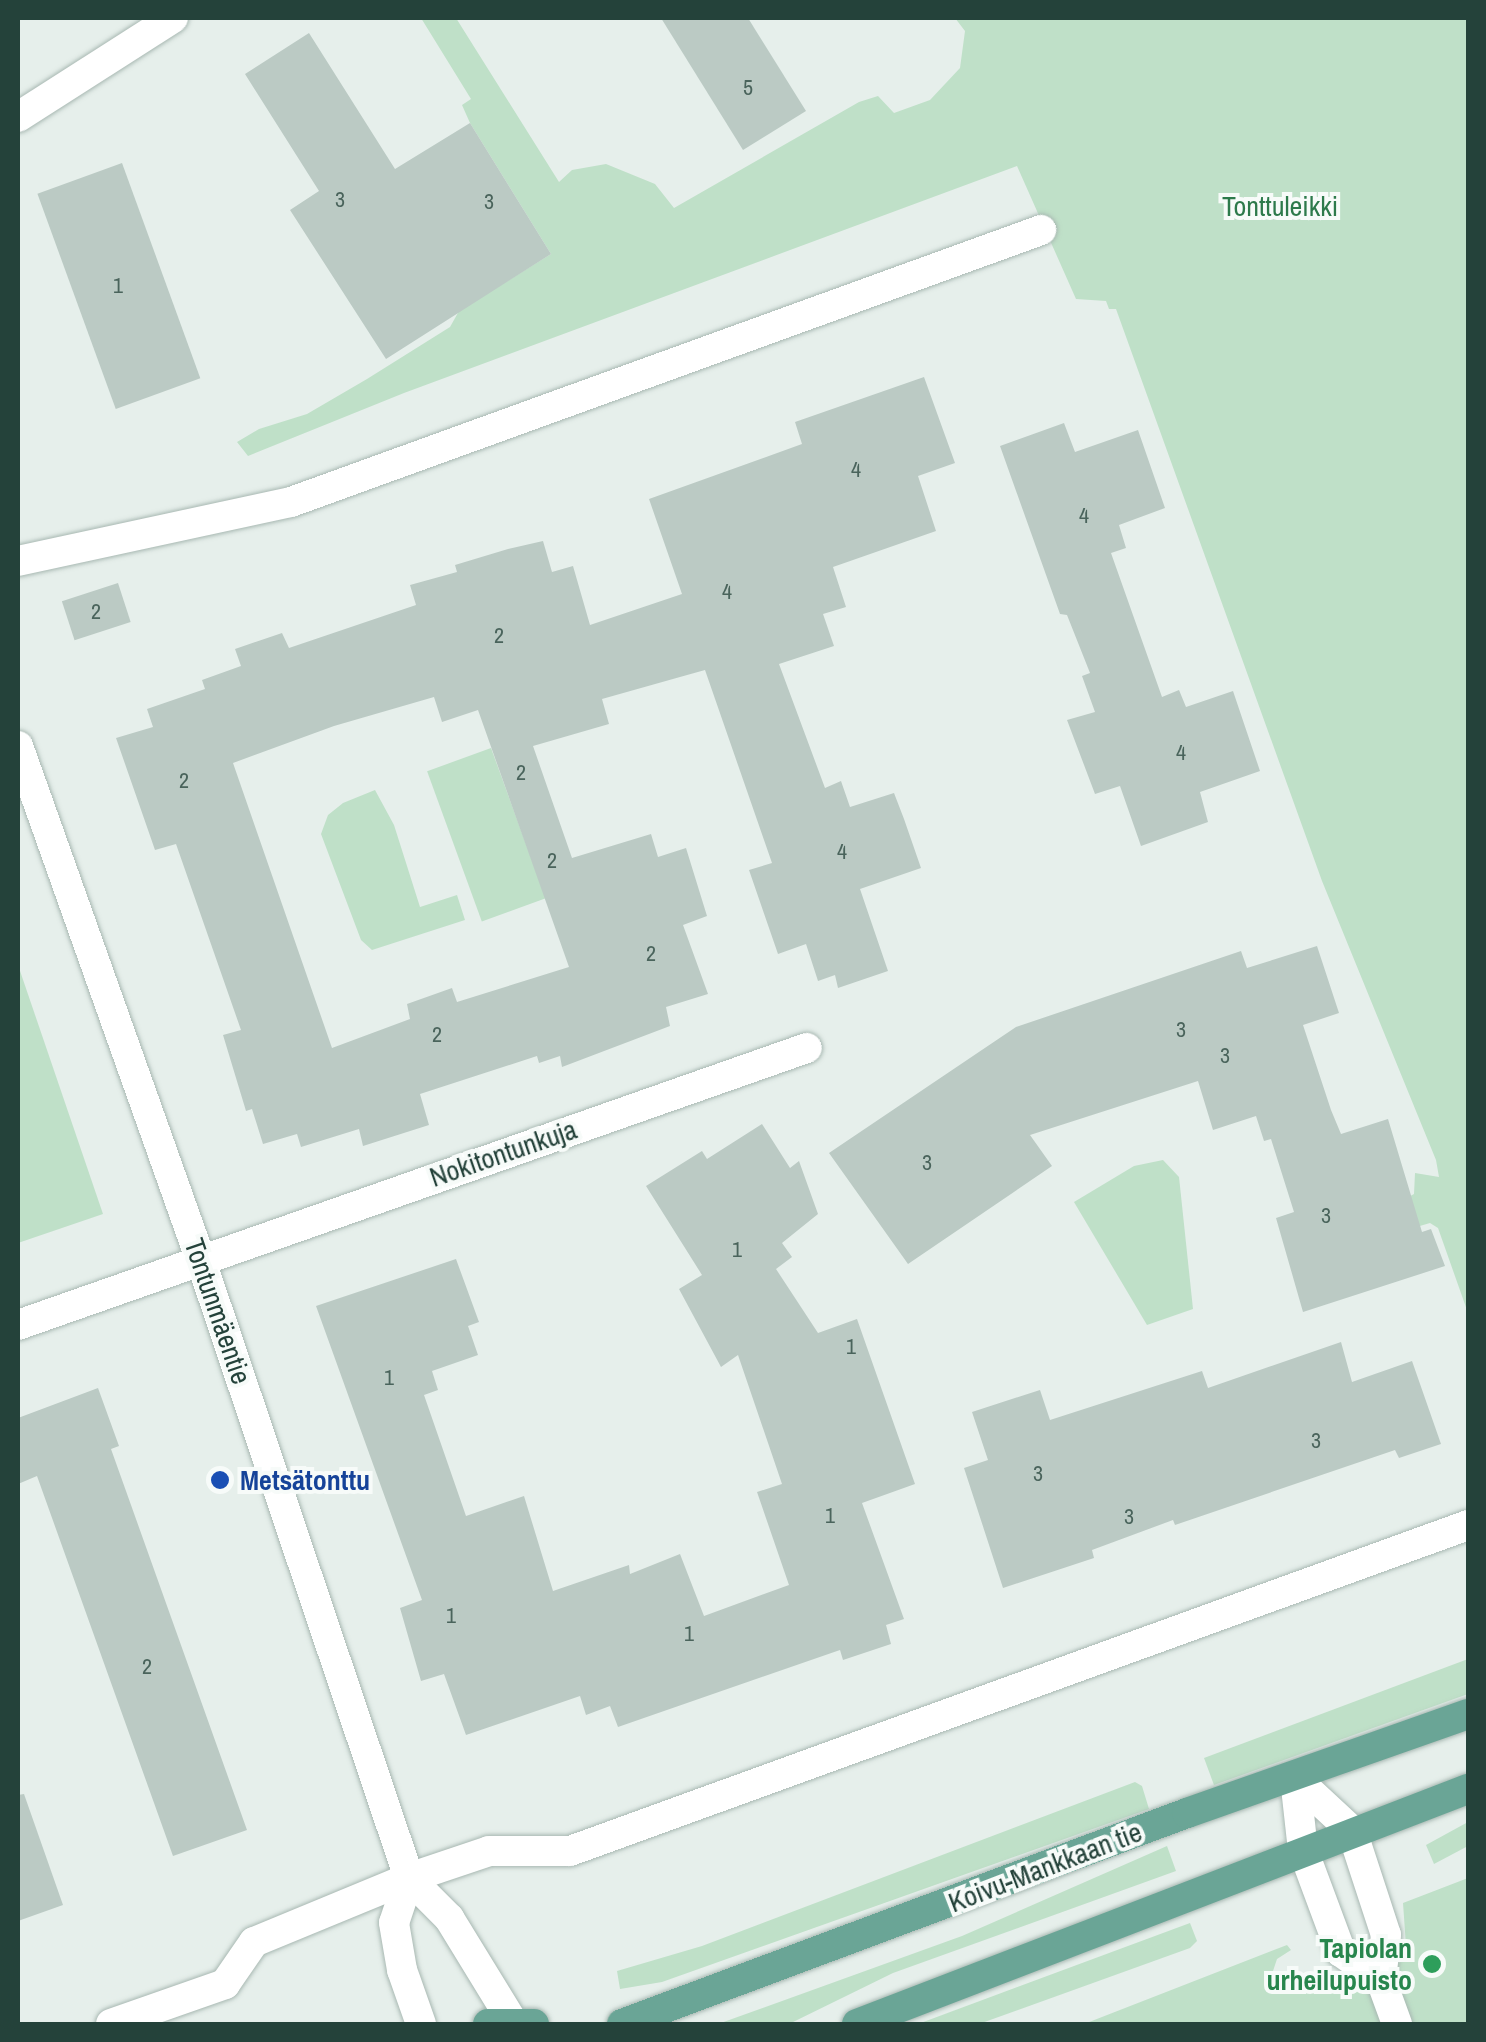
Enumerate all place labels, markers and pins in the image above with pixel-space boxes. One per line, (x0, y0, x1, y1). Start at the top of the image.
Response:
place label: Metsätonttu (240, 1463, 370, 1497)
marker: Metsätonttu (209, 1469, 231, 1491)
place label: Tapiolan urheilupuisto (1267, 1931, 1412, 1997)
marker: Tapiolan urheilupuisto (1421, 1953, 1443, 1975)

